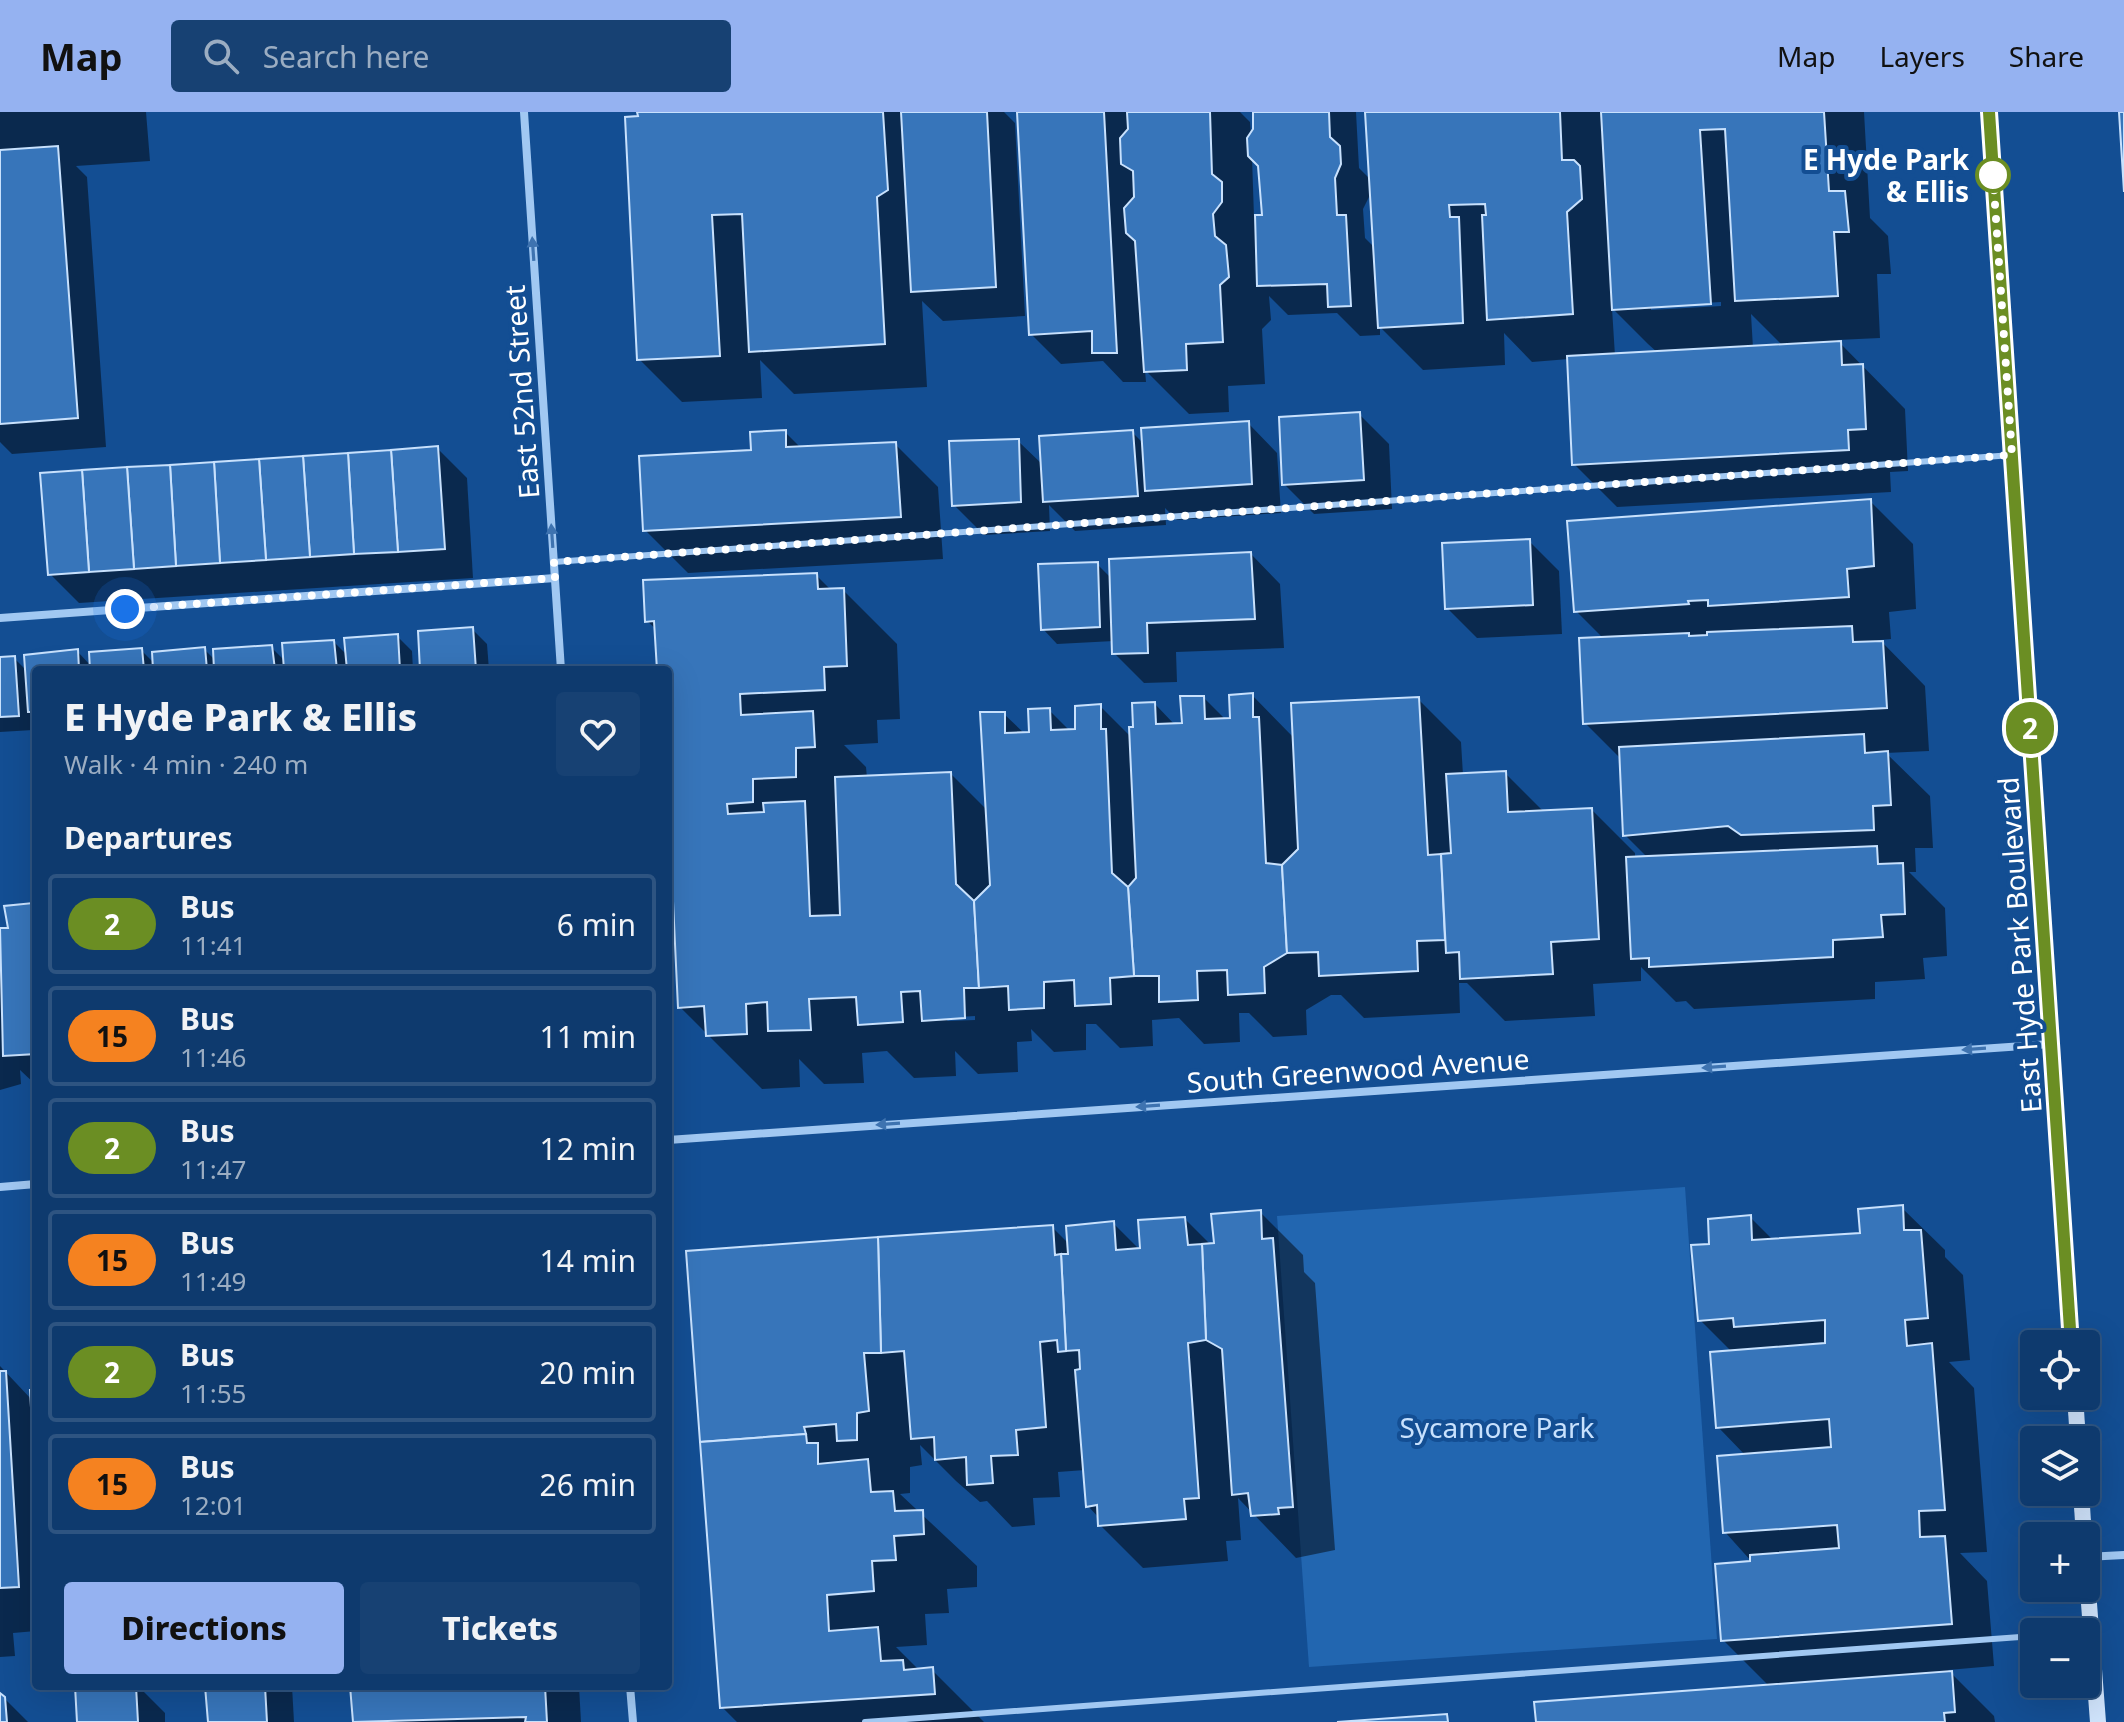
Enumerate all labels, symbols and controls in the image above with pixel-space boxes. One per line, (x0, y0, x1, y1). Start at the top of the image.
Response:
search box (171, 20, 731, 92)
text: Map (40, 30, 123, 82)
icon: search (199, 34, 243, 78)
text: Search here (263, 36, 430, 77)
text: Map (1777, 37, 1835, 75)
text: Layers (1879, 37, 1965, 75)
text: Share (2009, 37, 2084, 75)
place label: E Hyde Park & Ellis (1803, 140, 1970, 210)
marker: E Hyde Park & Ellis (1976, 158, 2010, 192)
one-way arrow (526, 236, 539, 261)
street label: East 52nd Street (495, 284, 547, 500)
one-way arrow (545, 523, 558, 548)
your location (105, 589, 145, 629)
text: E Hyde Park & Ellis (64, 690, 417, 742)
button: heart (556, 692, 640, 776)
line badge: 2 (2004, 702, 2056, 754)
text: 2 (2022, 709, 2038, 747)
text: Walk · 4 min · 240 m (64, 746, 308, 782)
street label: East Hyde Park Boulevard (1988, 776, 2050, 1114)
text: Departures (64, 817, 233, 858)
text: Bus (180, 886, 235, 927)
text: 6 min (557, 904, 636, 945)
text: 2 (104, 905, 120, 943)
text: 11:41 (180, 927, 246, 963)
text: Bus (180, 998, 235, 1039)
text: 11 min (540, 1016, 636, 1057)
text: 15 (96, 1017, 128, 1055)
text: 11:46 (180, 1039, 246, 1075)
street label: South Greenwood Avenue (1185, 1039, 1531, 1101)
one-way arrow (1961, 1043, 1986, 1056)
one-way arrow (1701, 1061, 1726, 1074)
one-way arrow (1135, 1100, 1160, 1113)
text: Bus (180, 1110, 235, 1151)
one-way arrow (875, 1118, 900, 1131)
text: 12 min (540, 1128, 636, 1169)
text: 2 (104, 1129, 120, 1167)
text: 11:47 (180, 1151, 246, 1187)
text: Bus (180, 1222, 235, 1263)
text: 14 min (540, 1240, 636, 1281)
text: 15 (96, 1241, 128, 1279)
text: 11:49 (180, 1263, 246, 1299)
map controls (2020, 1330, 2100, 1698)
button: locate (2020, 1330, 2100, 1410)
text: Bus (180, 1334, 235, 1375)
text: 20 min (540, 1352, 636, 1393)
text: 2 (104, 1353, 120, 1391)
text: 11:55 (180, 1375, 246, 1411)
park label: Sycamore Park (1399, 1408, 1595, 1446)
button: layers (2020, 1426, 2100, 1506)
text: Bus (180, 1446, 235, 1487)
text: 26 min (540, 1464, 636, 1505)
text: 15 (96, 1465, 128, 1503)
text: 12:01 (180, 1487, 246, 1523)
button: + (2020, 1522, 2100, 1602)
button: Directions (64, 1582, 344, 1674)
button: Tickets (360, 1582, 640, 1674)
button: − (2020, 1618, 2100, 1698)

